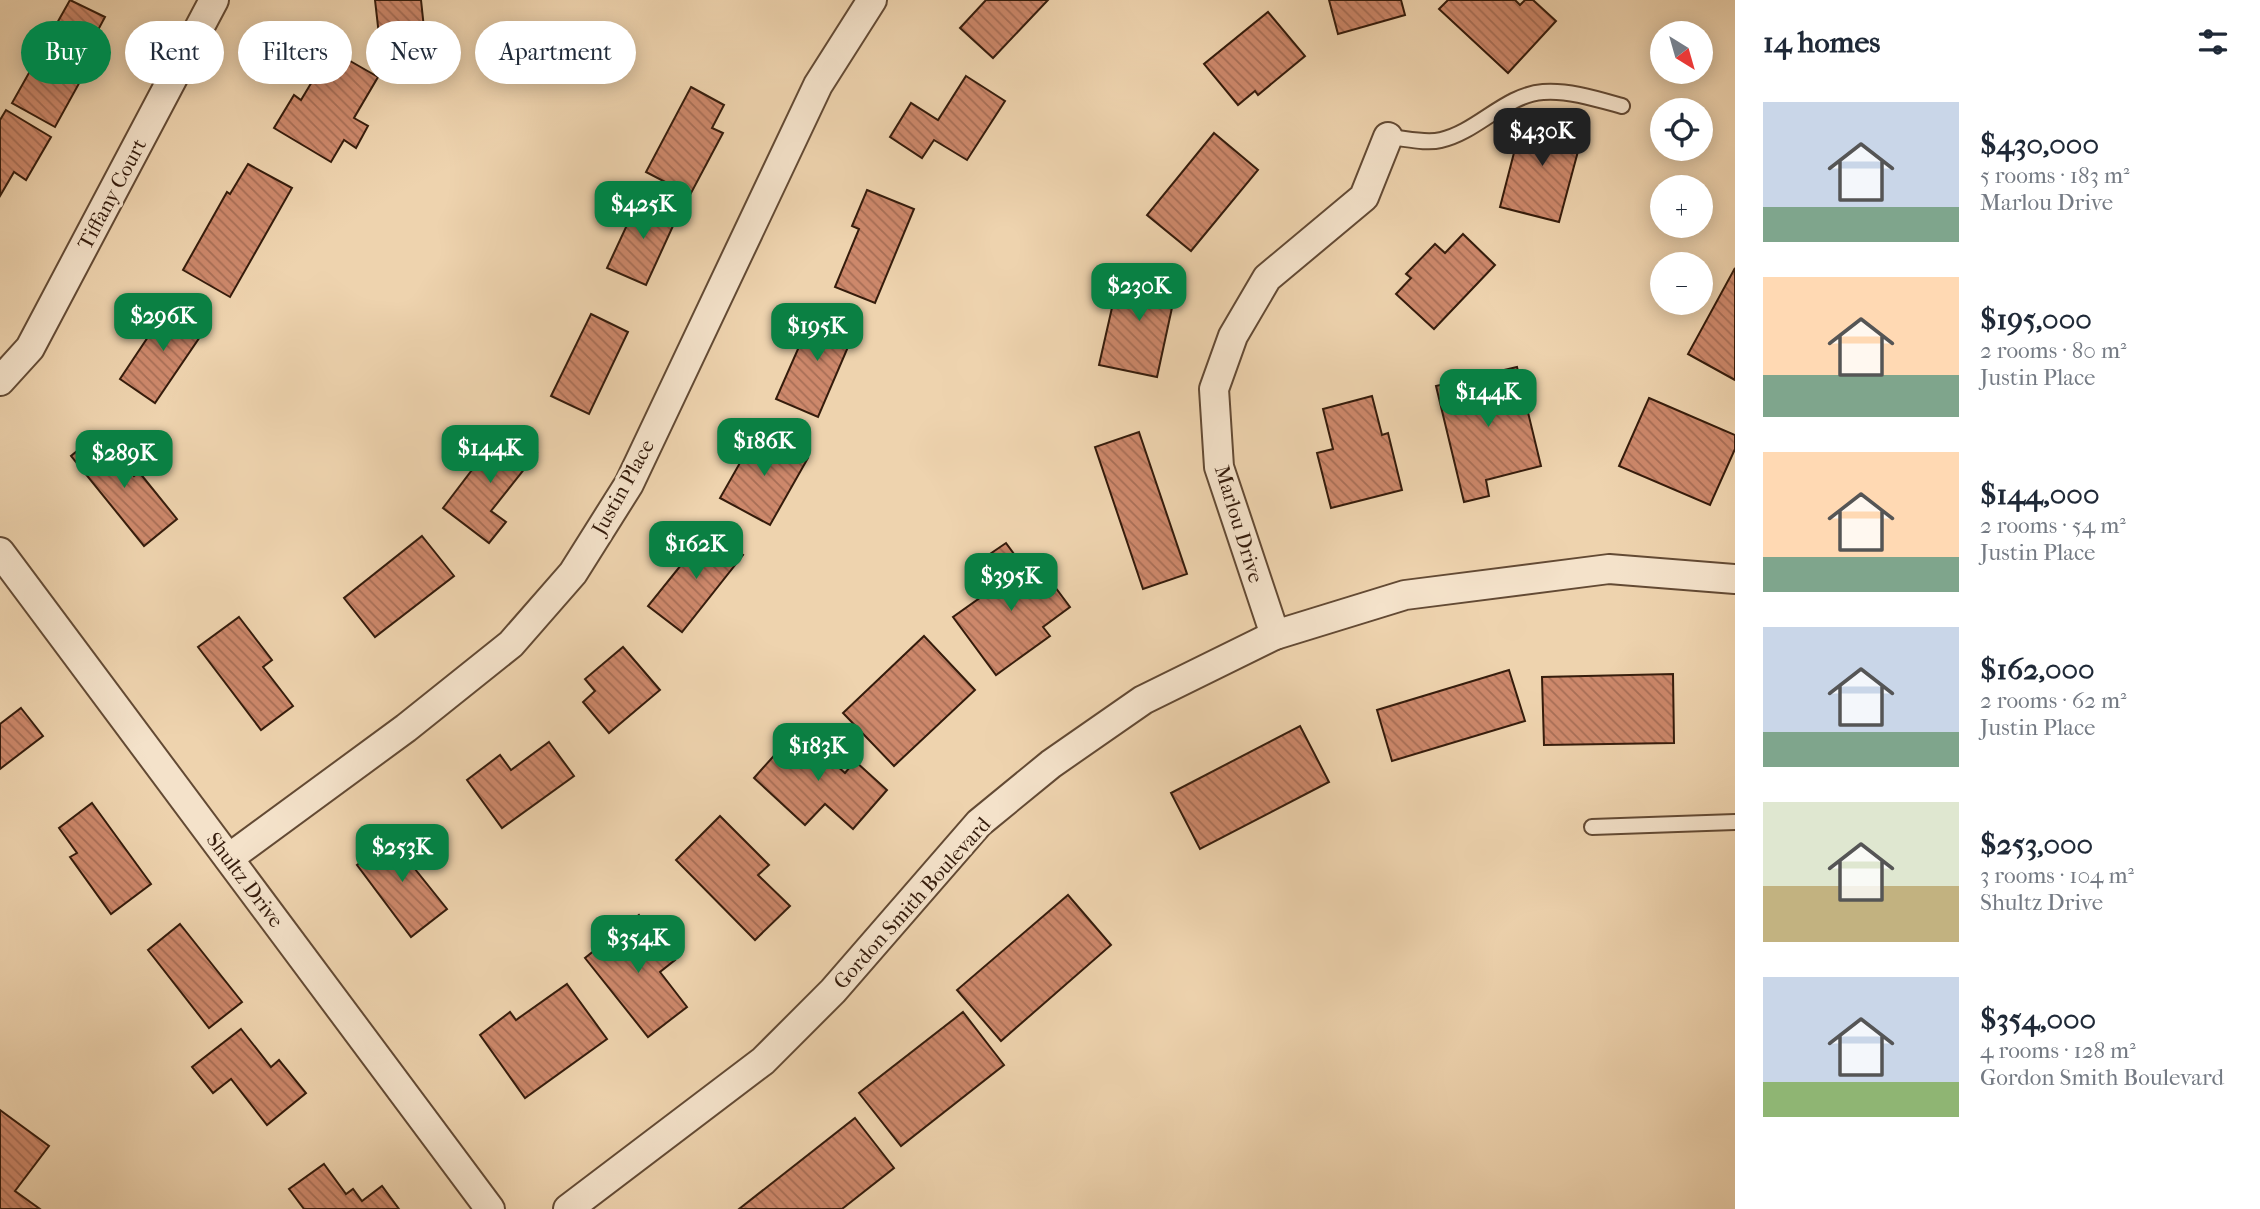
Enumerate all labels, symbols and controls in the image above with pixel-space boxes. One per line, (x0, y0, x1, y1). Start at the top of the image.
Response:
chip: Buy (21, 21, 111, 84)
chip: Rent (125, 21, 224, 84)
chip: Filters (238, 21, 352, 84)
chip: New (366, 21, 461, 84)
chip: Apartment (475, 21, 636, 84)
north arrow (1650, 21, 1713, 84)
map controls (1650, 21, 1713, 315)
icon: filters (2194, 23, 2232, 61)
text: 14 homes (1763, 25, 1880, 60)
button: locate (1650, 98, 1713, 161)
pin: $430K (1493, 108, 1591, 168)
text: $430K (1509, 117, 1575, 144)
text: $430,000 (1980, 127, 2099, 162)
icon: home (1819, 130, 1903, 214)
street label: Tiffany Court (73, 134, 152, 254)
text: 5 rooms · 183 m² (1980, 162, 2130, 189)
button: + (1650, 175, 1713, 238)
pin: $425K (594, 182, 692, 241)
text: Marlou Drive (1980, 189, 2113, 216)
text: $425K (611, 190, 675, 217)
button: − (1650, 252, 1713, 315)
pin: $230K (1090, 264, 1188, 323)
text: $230K (1107, 272, 1171, 299)
pin: $296K (114, 294, 212, 353)
text: $296K (130, 302, 196, 329)
text: $195,000 (1980, 302, 2092, 337)
pin: $195K (768, 304, 866, 363)
icon: home (1819, 305, 1903, 389)
text: $195K (787, 312, 847, 339)
text: 2 rooms · 80 m² (1980, 337, 2127, 364)
text: Justin Place (1980, 364, 2095, 391)
pin: $144K (1439, 370, 1537, 429)
text: $144K (1456, 378, 1520, 405)
pin: $186K (715, 419, 813, 478)
pin: $144K (441, 426, 539, 485)
text: $186K (733, 427, 795, 454)
pin: $289K (75, 430, 173, 490)
text: $144K (458, 434, 522, 461)
street label: Justin Place (586, 435, 659, 541)
text: $289K (92, 439, 156, 466)
street label: Marlou Drive (1210, 462, 1268, 586)
text: $144,000 (1980, 477, 2099, 512)
icon: home (1819, 480, 1903, 564)
text: 2 rooms · 54 m² (1980, 512, 2126, 539)
pin: $162K (647, 522, 745, 581)
text: $162K (665, 530, 727, 557)
text: Justin Place (1980, 539, 2095, 566)
pin: $395K (962, 554, 1060, 613)
text: $395K (981, 562, 1041, 589)
text: $162,000 (1980, 652, 2095, 687)
icon: home (1819, 655, 1903, 739)
text: 2 rooms · 62 m² (1980, 687, 2127, 714)
text: Justin Place (1980, 714, 2095, 741)
pin: $183K (769, 724, 867, 783)
text: $183K (789, 732, 847, 759)
street label: Gordon Smith Boulevard (829, 812, 996, 994)
pin: $253K (353, 824, 451, 884)
text: $253,000 (1980, 827, 2093, 862)
street label: Shultz Drive (202, 828, 288, 932)
icon: home (1819, 830, 1903, 914)
text: $253K (372, 833, 432, 860)
text: 3 rooms · 104 m² (1980, 862, 2134, 889)
text: Shultz Drive (1980, 889, 2103, 916)
pin: $354K (589, 916, 687, 975)
text: $354K (607, 924, 669, 951)
text: $354,000 (1980, 1002, 2096, 1037)
icon: home (1819, 1005, 1903, 1089)
text: 4 rooms · 128 m² (1980, 1037, 2136, 1064)
text: Gordon Smith Boulevard (1980, 1064, 2224, 1091)

